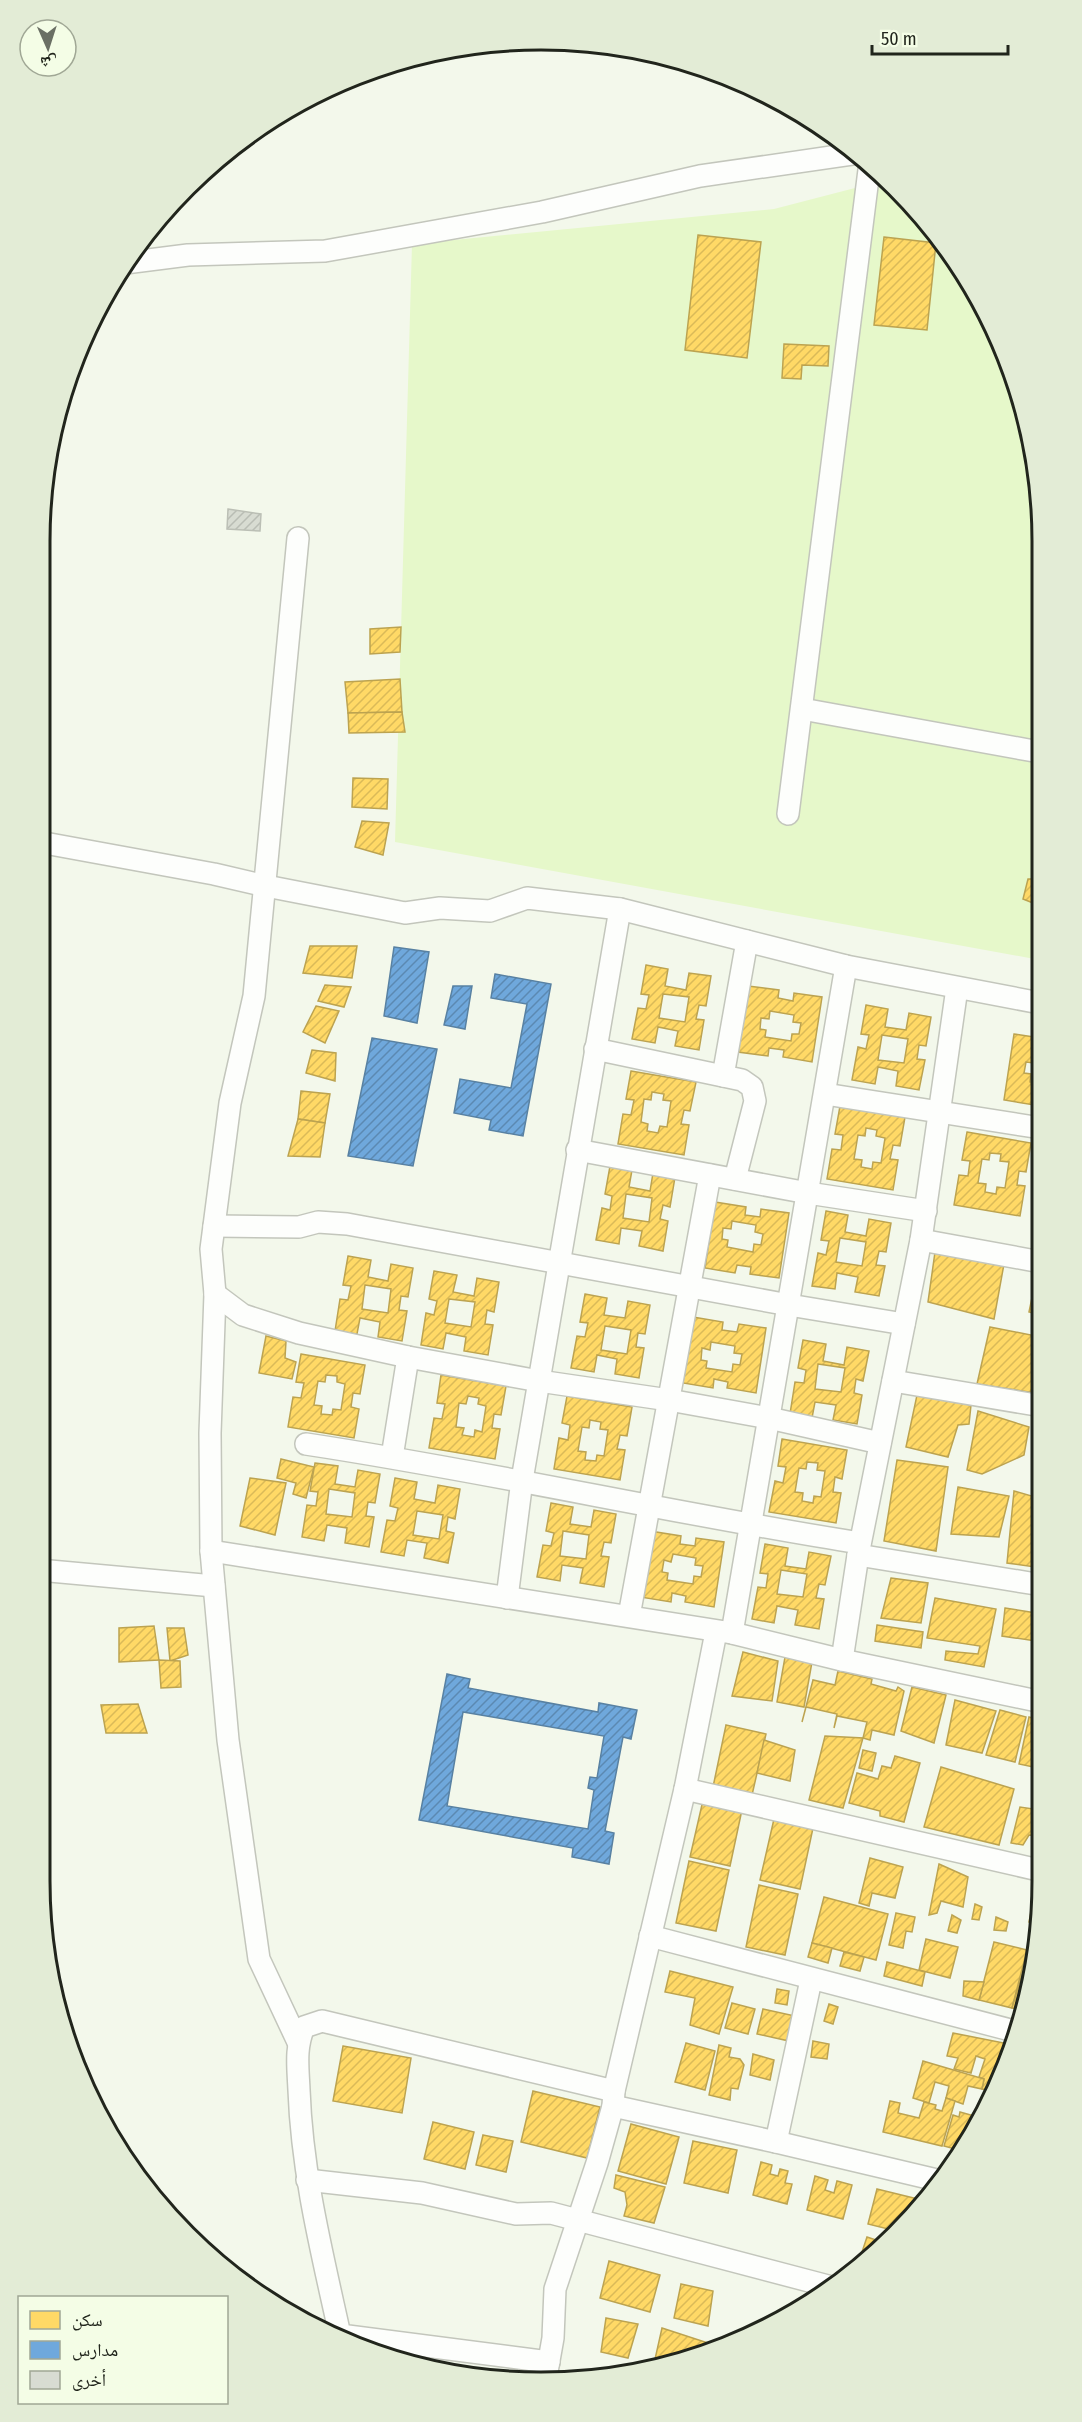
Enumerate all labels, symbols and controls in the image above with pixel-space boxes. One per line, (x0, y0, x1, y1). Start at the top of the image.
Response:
north arrow (18, 18, 78, 78)
scale bar (872, 18, 1008, 56)
text: 50 m (881, 28, 917, 50)
text: ش (40, 53, 58, 72)
legend (18, 2296, 228, 2404)
text: سكن (72, 2309, 103, 2331)
text: مدارس (72, 2339, 118, 2361)
text: أخرى (72, 2369, 106, 2391)

